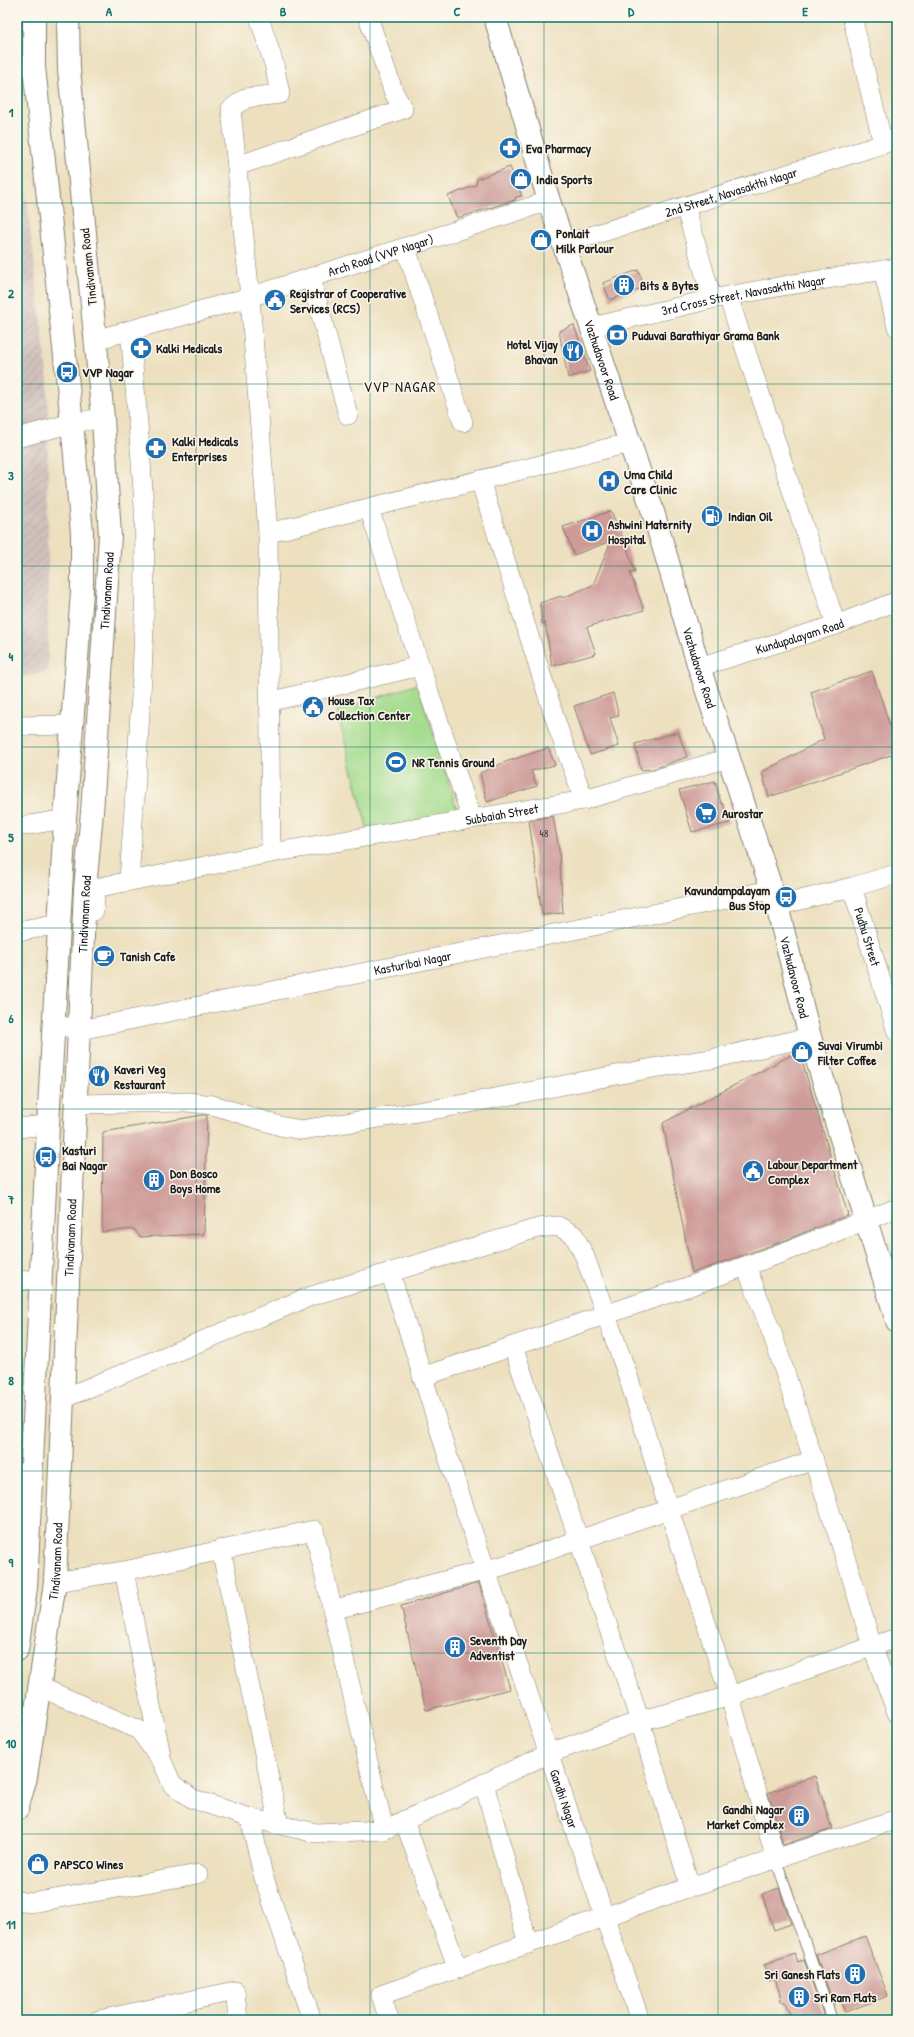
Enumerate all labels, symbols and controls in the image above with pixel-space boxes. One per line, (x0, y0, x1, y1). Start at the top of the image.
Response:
text: A (106, 2, 113, 20)
text: B (280, 2, 287, 20)
text: C (453, 2, 461, 20)
text: D (628, 2, 635, 20)
text: E (802, 2, 808, 20)
text: 1 (9, 103, 14, 121)
pharmacy icon: Eva Pharmacy (497, 135, 523, 161)
place label: Eva Pharmacy (526, 139, 592, 158)
street label: 2nd Street, Navasakthi Nagar (663, 163, 799, 221)
shop icon: India Sports (508, 166, 534, 192)
place label: India Sports (536, 170, 592, 189)
place label: Ponlait Milk Parlour (556, 224, 615, 257)
shop icon: Ponlait Milk Parlour (528, 227, 554, 253)
street label: Tindivanam Road (75, 228, 101, 306)
street label: Arch Road (VVP Nagar) (325, 230, 436, 280)
street label: 3rd Cross Street, Navasakthi Nagar (660, 270, 827, 320)
building icon: Bits & Bytes (611, 272, 637, 298)
place label: Bits & Bytes (640, 276, 699, 295)
text: 2 (8, 284, 15, 302)
place label: Registrar of Cooperative Services (RCS) (290, 284, 407, 317)
public building icon: Registrar of Cooperative Services (RCS) (262, 287, 288, 313)
street label: Vazhudavoor Road (580, 317, 624, 402)
bank icon: Puduvai Barathiyar Grama Bank (604, 322, 630, 348)
place label: Puduvai Barathiyar Grama Bank (632, 326, 780, 345)
pharmacy icon: Kalki Medicals (128, 335, 154, 361)
place label: Hotel Vijay Bhavan (507, 335, 558, 368)
restaurant icon: Hotel Vijay Bhavan (560, 338, 586, 364)
place label: Kalki Medicals (156, 339, 222, 357)
bus stop icon: VVP Nagar (54, 359, 80, 385)
place label: VVP Nagar (82, 363, 135, 382)
district label: VVP NAGAR (363, 376, 437, 397)
place label: Kalki Medicals Enterprises (172, 432, 238, 466)
pharmacy icon: Kalki Medicals Enterprises (143, 435, 169, 461)
place label: Uma Child Care Clinic (624, 465, 678, 498)
text: 3 (8, 466, 14, 484)
hospital icon: Uma Child Care Clinic (596, 468, 622, 494)
fuel station icon: Indian Oil (699, 503, 725, 529)
place label: Indian Oil (728, 507, 773, 525)
place label: Ashwini Maternity Hospital (608, 515, 692, 549)
hospital icon: Ashwini Maternity Hospital (579, 518, 605, 544)
street label: Tindivanam Road (95, 552, 118, 630)
street label: Kundupalayam Road (753, 614, 846, 658)
street label: Vazhudavoor Road (679, 625, 721, 710)
text: 4 (9, 647, 14, 665)
place label: House Tax Collection Center (328, 691, 411, 724)
public building icon: House Tax Collection Center (300, 694, 326, 720)
sports icon: NR Tennis Ground (383, 749, 409, 775)
place label: NR Tennis Ground (412, 753, 495, 771)
street label: Subbaiah Street (464, 799, 540, 829)
supermarket icon: Aurostar (693, 800, 719, 826)
place label: Aurostar (722, 804, 764, 822)
house number: 48 (540, 826, 549, 840)
text: 5 (8, 828, 14, 846)
street label: Tindivanam Road (73, 875, 95, 953)
place label: Kavundampalayam Bus Stop (684, 881, 770, 915)
bus stop icon: Kavundampalayam Bus Stop (773, 884, 799, 910)
street label: Pudhu Street (850, 905, 885, 969)
street label: Vazhudavoor Road (776, 934, 814, 1020)
cafe icon: Tanish Cafe (91, 943, 117, 969)
street label: Kasturibai Nagar (372, 946, 453, 979)
place label: Tanish Cafe (119, 947, 176, 965)
text: 6 (8, 1009, 14, 1027)
place label: Suvai Virumbi Filter Coffee (817, 1036, 883, 1069)
shop icon: Suvai Virumbi Filter Coffee (789, 1039, 815, 1065)
place label: Kaveri Veg Restaurant (114, 1060, 166, 1093)
restaurant icon: Kaveri Veg Restaurant (86, 1063, 112, 1089)
place label: Kasturi Bai Nagar (62, 1141, 108, 1175)
bus stop icon: Kasturi Bai Nagar (33, 1144, 59, 1170)
place label: Labour Department Complex (768, 1155, 858, 1189)
public building icon: Labour Department Complex (740, 1158, 766, 1184)
place label: Don Bosco Boys Home (170, 1164, 221, 1198)
building icon: Don Bosco Boys Home (141, 1167, 167, 1193)
text: 7 (7, 1190, 15, 1208)
street label: Tindivanam Road (59, 1199, 81, 1277)
text: 8 (8, 1371, 14, 1389)
street label: Tindivanam Road (43, 1522, 67, 1601)
text: 9 (9, 1553, 14, 1571)
place label: Seventh Day Adventist (470, 1631, 528, 1664)
building icon: Seventh Day Adventist (442, 1634, 468, 1660)
text: 10 (6, 1734, 16, 1752)
street label: Gandhi Nagar (546, 1767, 583, 1831)
place label: Gandhi Nagar Market Complex (707, 1800, 785, 1834)
building icon: Gandhi Nagar Market Complex (786, 1803, 812, 1829)
shop icon: PAPSCO Wines (25, 1851, 51, 1877)
place label: PAPSCO Wines (54, 1855, 123, 1873)
text: 11 (6, 1915, 16, 1933)
building icon: Sri Ganesh Flats (842, 1961, 868, 1987)
place label: Sri Ganesh Flats (764, 1965, 840, 1983)
building icon: Sri Ram Flats (786, 1984, 812, 2010)
place label: Sri Ram Flats (814, 1988, 877, 2006)

